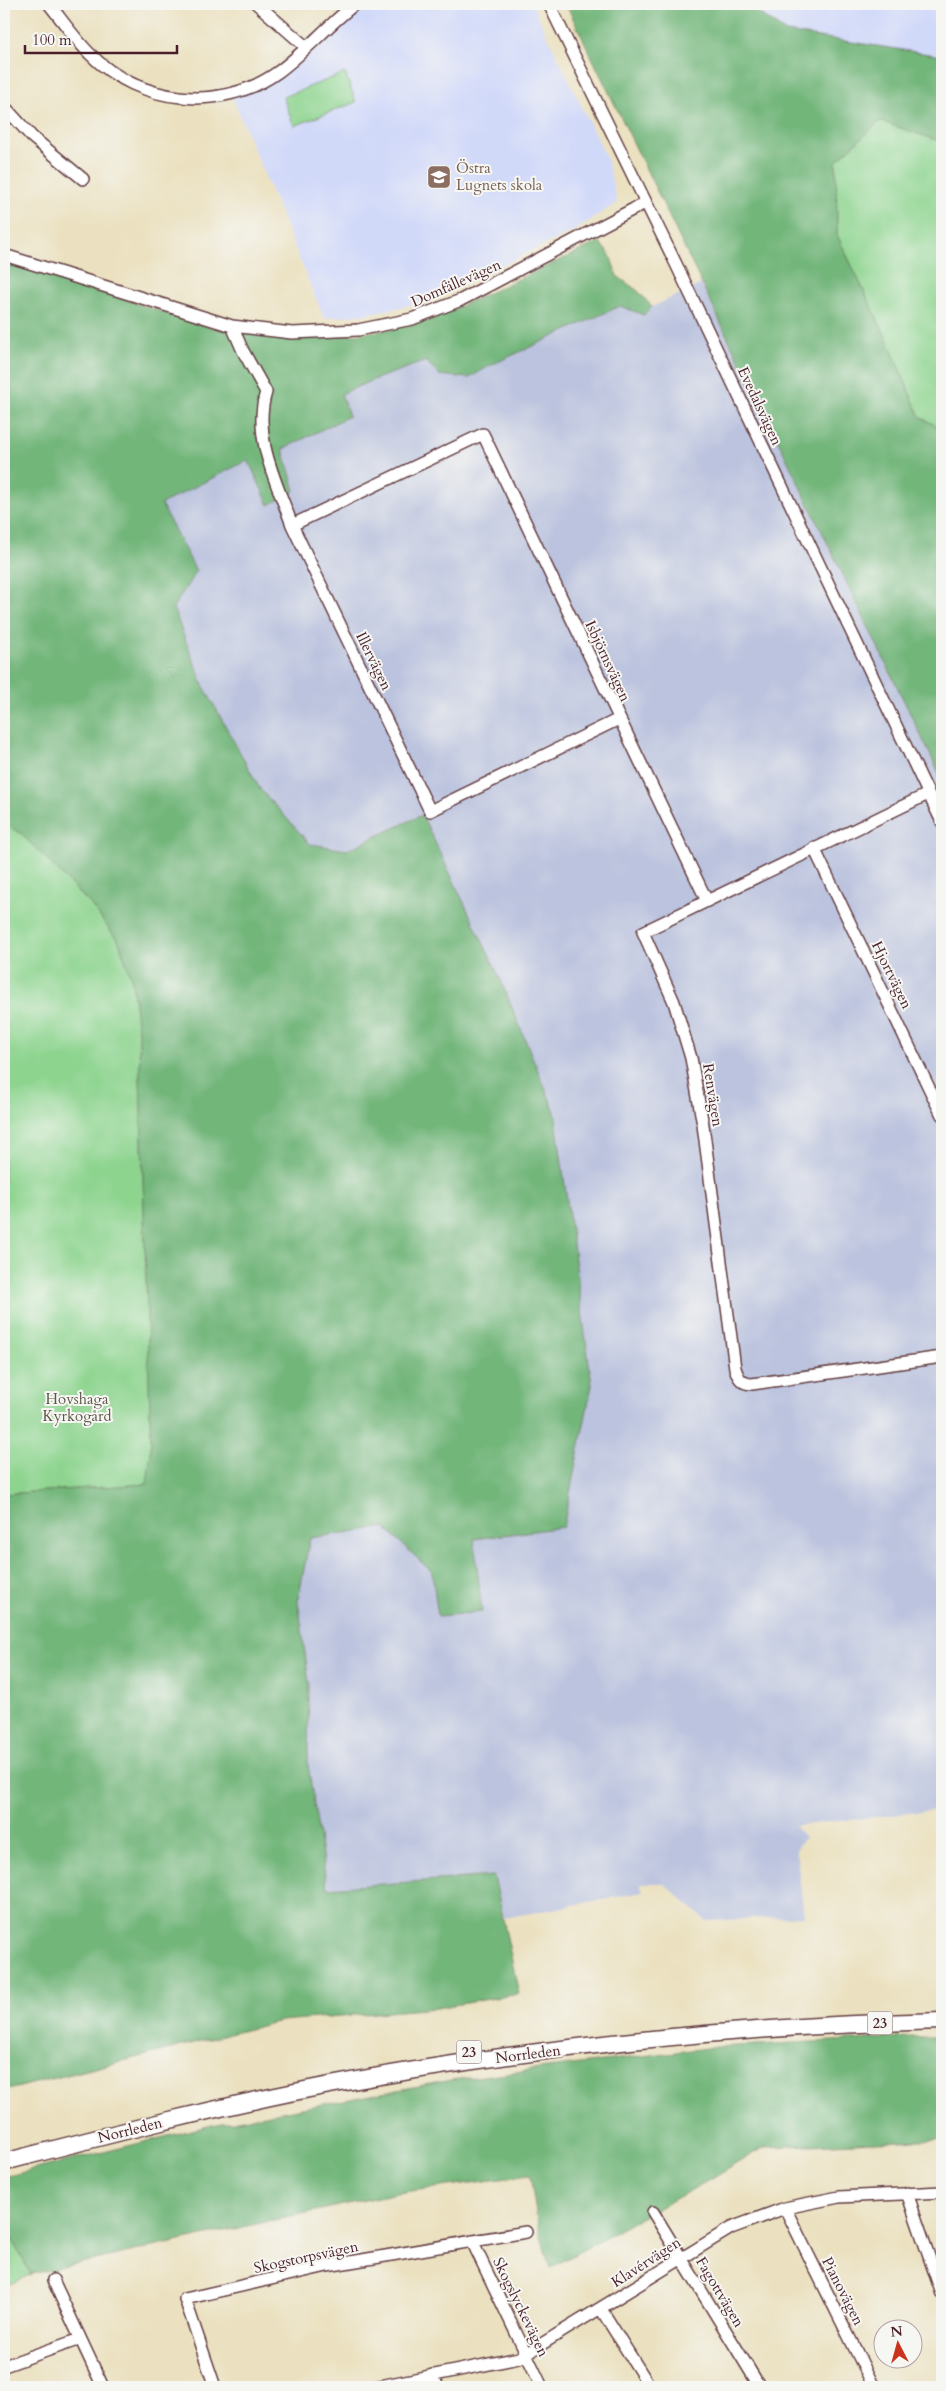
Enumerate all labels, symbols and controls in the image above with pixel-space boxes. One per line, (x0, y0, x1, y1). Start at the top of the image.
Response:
scale bar (25, 22, 178, 54)
text: 100 m (32, 30, 72, 50)
place label: Östra Lugnets skola (456, 158, 543, 195)
school or university icon: Östra Lugnets skola (426, 164, 452, 190)
street label: Domfällevägen (408, 254, 505, 312)
street label: Evedalsvägen (733, 363, 787, 449)
street label: Isbjörnsvägen (580, 617, 636, 705)
street label: Illervägen (351, 628, 397, 694)
street label: Hjortvägen (867, 938, 917, 1013)
street label: Renvägen (698, 1062, 728, 1128)
park label: Hovshaga Kyrkogård (42, 1389, 112, 1426)
road number: 23 (868, 2012, 892, 2035)
road number: 23 (456, 2040, 482, 2064)
street label: Norrleden (494, 2040, 562, 2068)
street label: Norrleden (96, 2112, 165, 2148)
street label: Klavérvägen (607, 2232, 685, 2292)
street label: Skogstorpsvägen (252, 2236, 361, 2278)
street label: Fagottvägen (691, 2253, 749, 2331)
street label: Pianovägen (817, 2253, 869, 2329)
street label: Skogslyckevägen (488, 2254, 554, 2361)
north arrow (874, 2318, 924, 2368)
text: N (890, 2321, 904, 2342)

